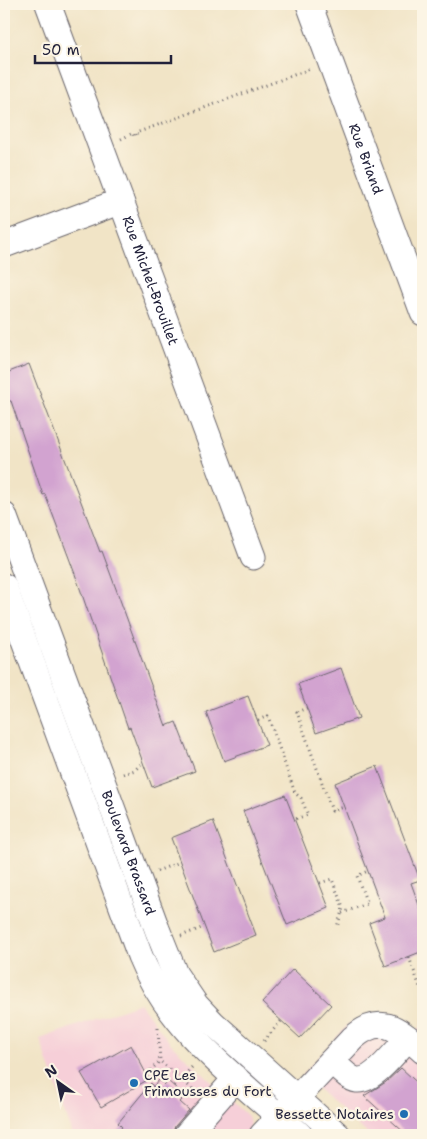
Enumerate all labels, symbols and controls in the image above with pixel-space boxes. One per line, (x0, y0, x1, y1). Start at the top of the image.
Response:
scale bar (35, 32, 171, 64)
text: 50 m (42, 40, 80, 60)
street label: Rue Briand (345, 121, 387, 197)
street label: Rue Michel-Brouillet (118, 213, 183, 348)
street label: Boulevard Brassard (98, 788, 160, 918)
north arrow (32, 1056, 82, 1106)
text: N (41, 1061, 60, 1082)
place label: CPE Les Frimousses du Fort (144, 1066, 272, 1100)
marker: CPE Les Frimousses du Fort (128, 1077, 140, 1089)
place label: Bessette Notaires (275, 1105, 394, 1123)
marker: Bessette Notaires (398, 1108, 410, 1120)

